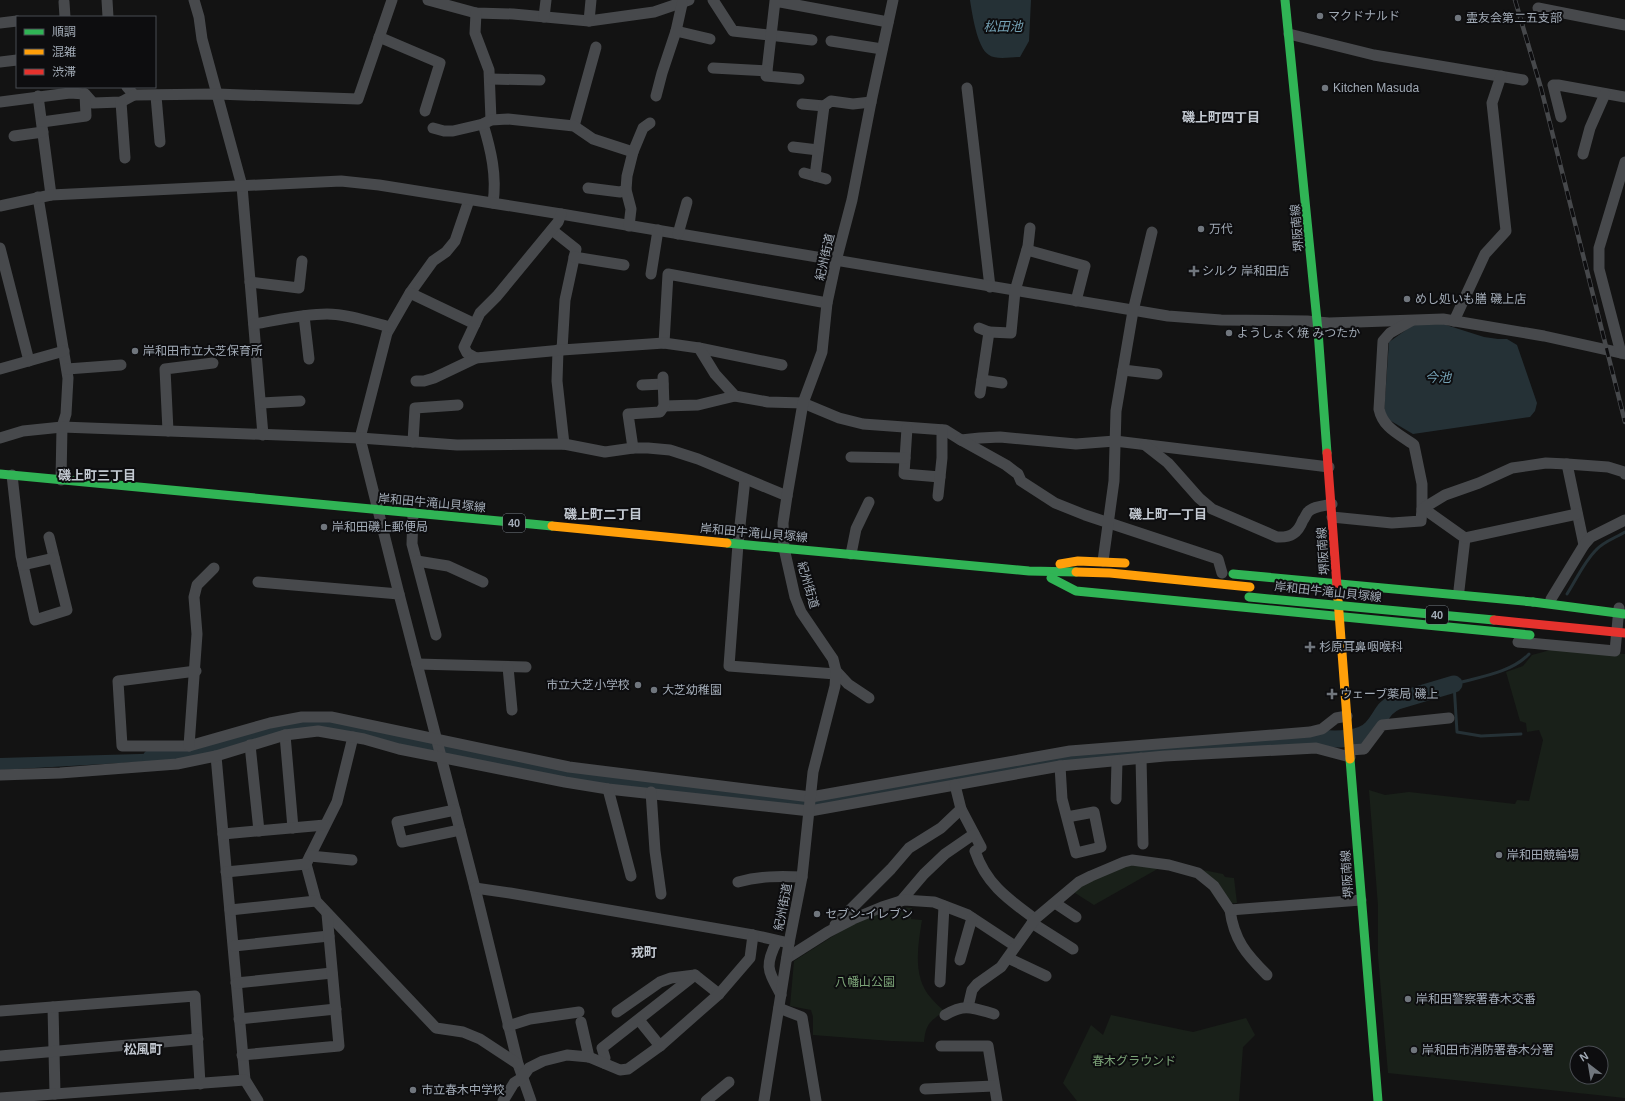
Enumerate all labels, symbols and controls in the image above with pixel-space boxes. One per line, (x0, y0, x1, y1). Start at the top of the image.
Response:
place label: マクドナルド (1328, 9, 1400, 23)
marker: マクドナルド (1315, 11, 1325, 21)
place label: 霊友会第二五支部 (1466, 11, 1562, 25)
marker: 霊友会第二五支部 (1453, 13, 1463, 23)
legend (16, 16, 156, 88)
water label: 松田池 (983, 19, 1024, 34)
text: 順調 (52, 25, 76, 39)
text: 混雑 (52, 45, 76, 59)
text: 渋滞 (52, 65, 76, 79)
place label: Kitchen Masuda (1333, 81, 1419, 95)
marker: Kitchen Masuda (1320, 83, 1330, 93)
district label: 磯上町四丁目 (1182, 110, 1260, 125)
street label: 堺阪南線 (1288, 203, 1306, 253)
place label: 万代 (1209, 222, 1233, 236)
marker: 万代 (1196, 224, 1206, 234)
street label: 紀州街道 (813, 232, 837, 282)
place label: シルク 岸和田店 (1202, 264, 1289, 278)
marker: シルク 岸和田店 (1189, 266, 1199, 276)
place label: めし処いも膳 磯上店 (1415, 292, 1526, 306)
marker: めし処いも膳 磯上店 (1402, 294, 1412, 304)
place label: ようしょく焼 みつたか (1237, 326, 1360, 340)
marker: ようしょく焼 みつたか (1224, 328, 1234, 338)
place label: 岸和田市立大芝保育所 (143, 344, 263, 358)
marker: 岸和田市立大芝保育所 (130, 346, 140, 356)
water label: 今池 (1425, 370, 1453, 385)
district label: 磯上町三丁目 (58, 468, 136, 483)
street label: 岸和田牛滝山貝塚線 (378, 491, 486, 515)
district label: 磯上町二丁目 (564, 507, 642, 522)
district label: 磯上町一丁目 (1129, 507, 1207, 522)
road number: 40 (503, 514, 525, 532)
place label: 岸和田磯上郵便局 (332, 520, 428, 534)
street label: 岸和田牛滝山貝塚線 (700, 521, 808, 545)
marker: 岸和田磯上郵便局 (319, 522, 329, 532)
street label: 堺阪南線 (1314, 527, 1332, 575)
street label: 紀州街道 (795, 560, 821, 610)
street label: 岸和田牛滝山貝塚線 (1274, 579, 1382, 605)
road number: 40 (1426, 606, 1448, 624)
place label: 杉原耳鼻咽喉科 (1319, 640, 1403, 654)
marker: 杉原耳鼻咽喉科 (1304, 641, 1316, 653)
place label: 市立大芝小学校 (546, 678, 630, 692)
marker: 市立大芝小学校 (633, 680, 643, 690)
place label: 大芝幼稚園 (662, 683, 722, 697)
marker: 大芝幼稚園 (649, 685, 659, 695)
place label: ウェーブ薬局 磯上 (1340, 687, 1439, 701)
marker: ウェーブ薬局 磯上 (1327, 689, 1337, 699)
place label: 岸和田競輪場 (1507, 848, 1579, 862)
street label: 堺阪南線 (1338, 850, 1356, 898)
marker: 岸和田競輪場 (1494, 850, 1504, 860)
street label: 紀州街道 (772, 882, 794, 932)
place label: セブン-イレブン (825, 907, 913, 921)
marker: セブン-イレブン (812, 909, 822, 919)
district label: 戎町 (631, 945, 657, 960)
park label: 八幡山公園 (835, 975, 895, 989)
place label: 岸和田警察署春木交番 (1416, 992, 1536, 1006)
marker: 岸和田警察署春木交番 (1403, 994, 1413, 1004)
district label: 松風町 (123, 1042, 163, 1057)
place label: 岸和田市消防署春木分署 (1422, 1043, 1554, 1057)
marker: 岸和田市消防署春木分署 (1409, 1045, 1419, 1055)
north arrow (1569, 1045, 1609, 1085)
text: N (1577, 1049, 1590, 1064)
park label: 春木グラウンド (1092, 1054, 1176, 1068)
place label: 市立春木中学校 (421, 1083, 505, 1097)
marker: 市立春木中学校 (408, 1085, 418, 1095)

